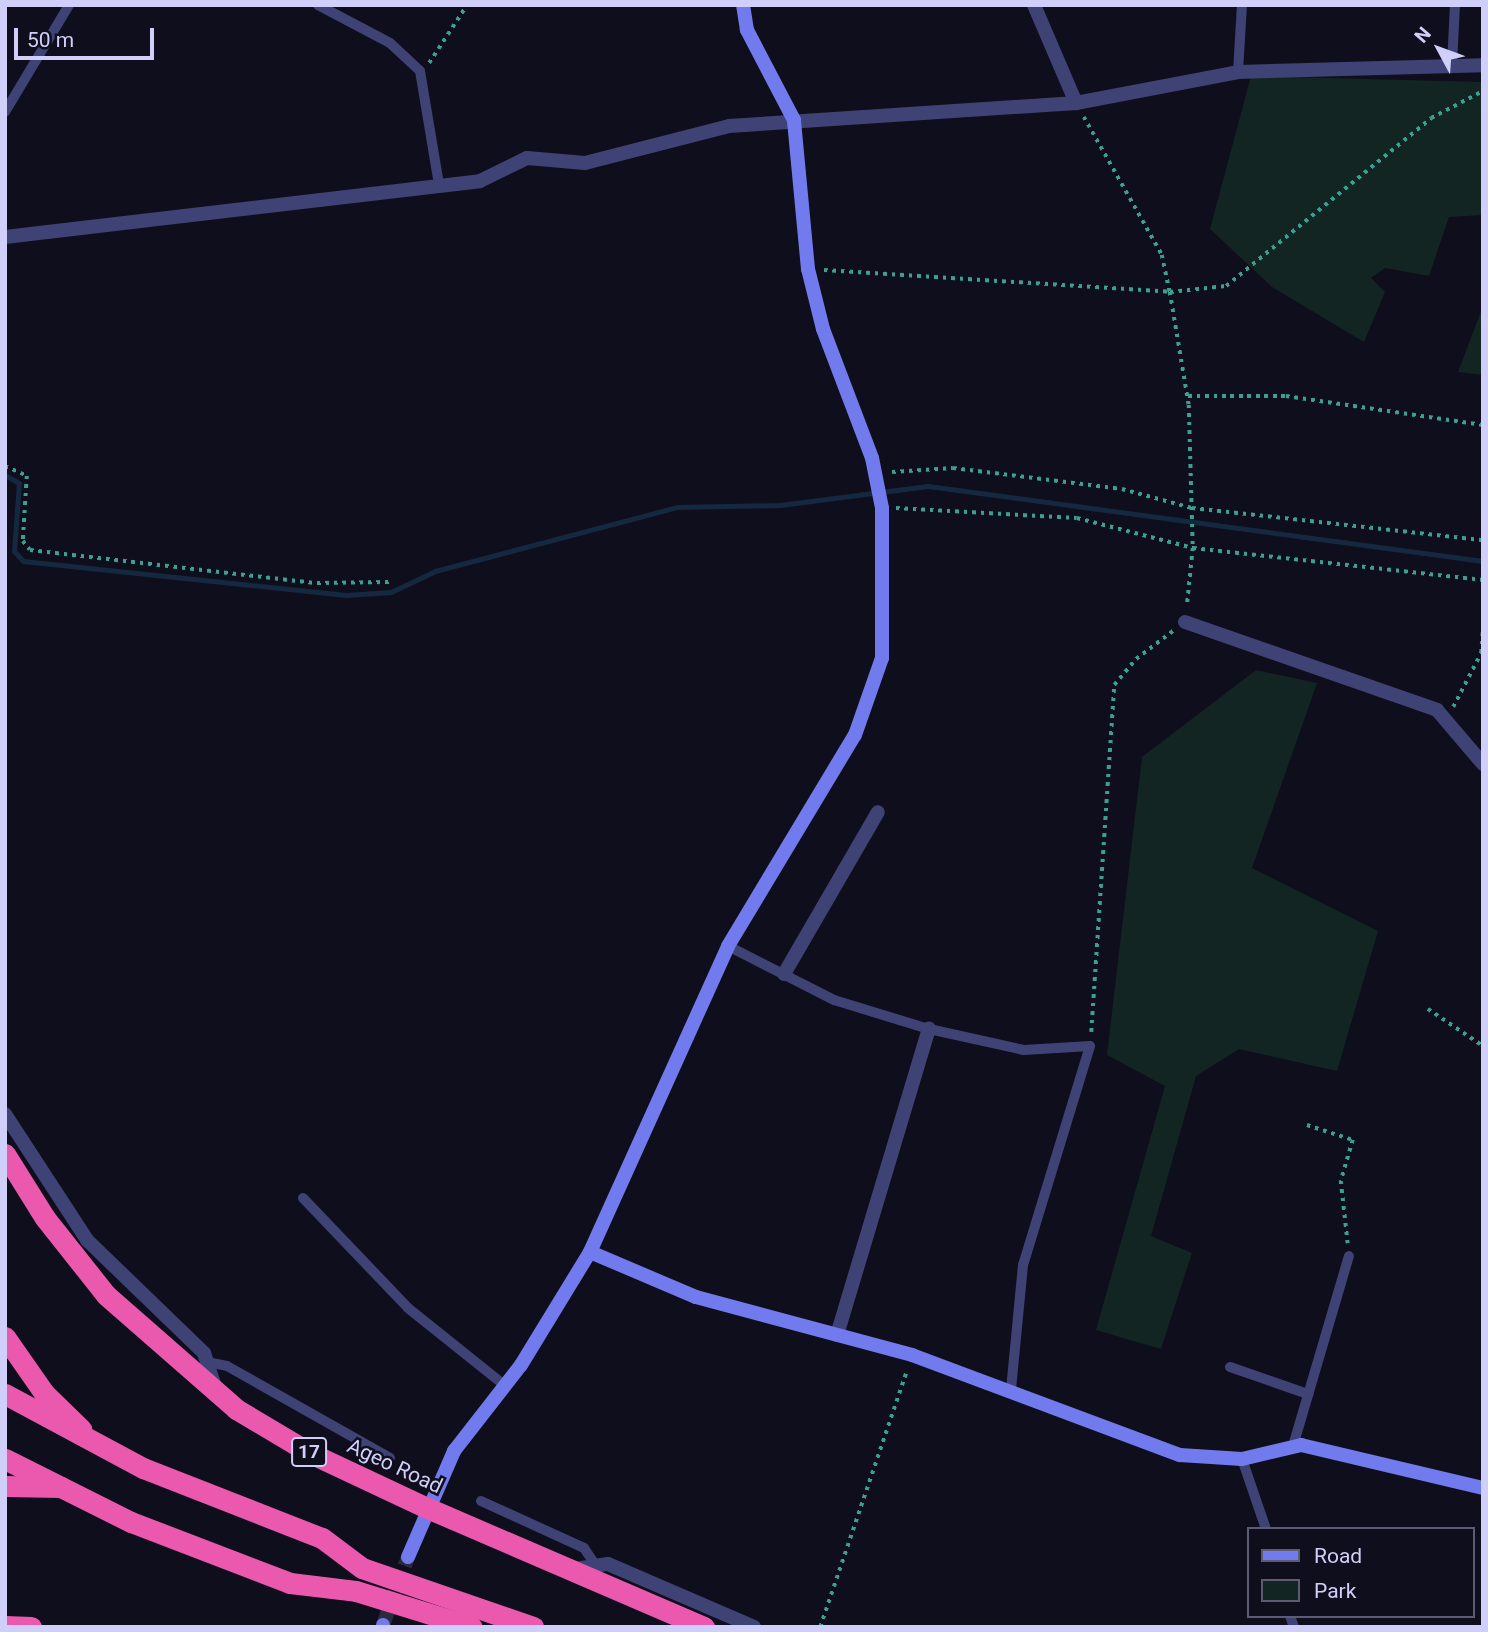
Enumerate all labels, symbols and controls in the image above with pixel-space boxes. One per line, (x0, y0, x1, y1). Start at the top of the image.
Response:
scale bar (18, 14, 158, 58)
north arrow (1404, 14, 1474, 84)
text: N (1410, 22, 1436, 47)
text: 50 m (27, 28, 74, 52)
street label: Ageo Road (343, 1433, 447, 1499)
road number: 17 (290, 1436, 328, 1468)
legend (1246, 1527, 1474, 1618)
text: Road (1314, 1544, 1362, 1568)
text: Park (1314, 1579, 1356, 1603)

